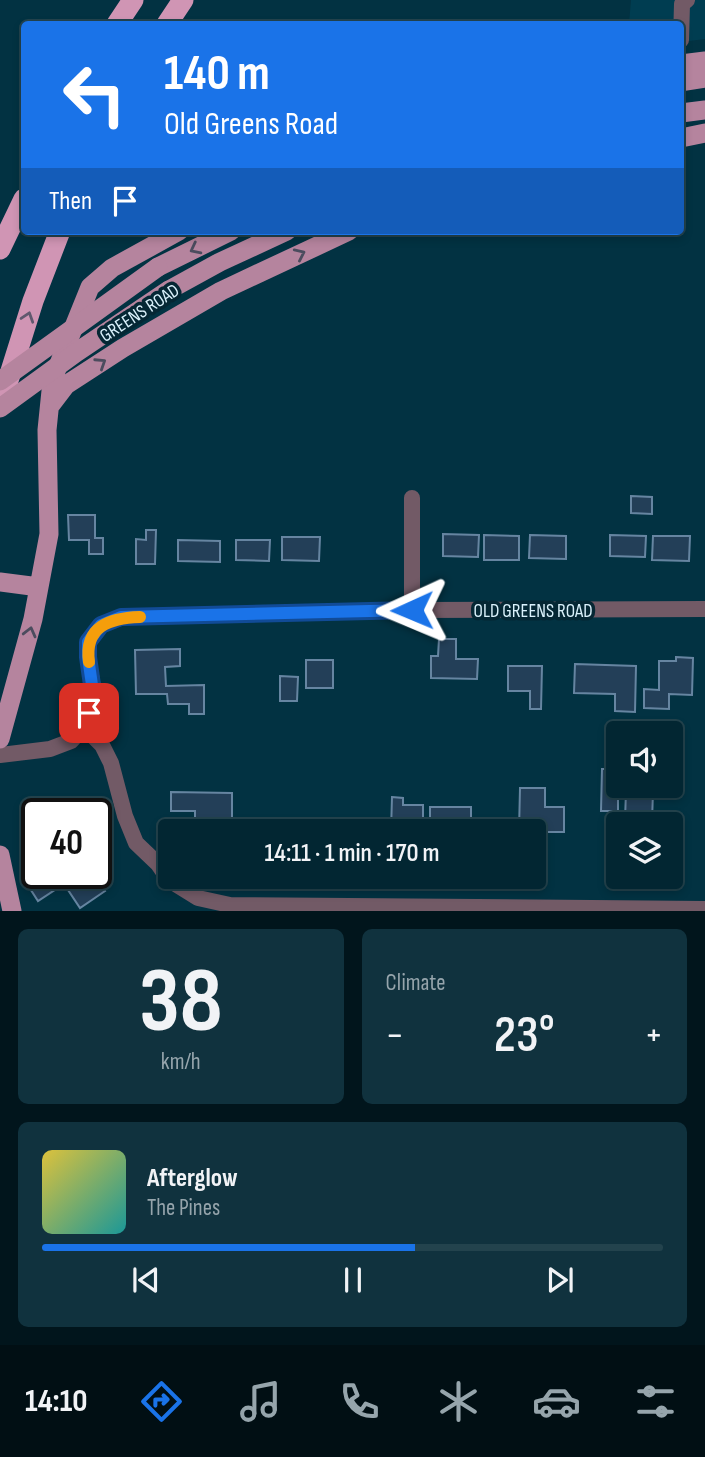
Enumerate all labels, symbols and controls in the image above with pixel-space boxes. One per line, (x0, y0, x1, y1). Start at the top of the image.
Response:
text: 140 m (164, 45, 270, 104)
icon: left (49, 49, 140, 140)
text: Old Greens Road (164, 105, 338, 144)
icon: arrive (106, 182, 144, 220)
text: Then (49, 186, 92, 217)
one-way arrow (190, 240, 202, 254)
one-way arrow (293, 248, 305, 262)
street label: GREENS ROAD (96, 279, 184, 347)
one-way arrow (19, 312, 34, 324)
one-way arrow (93, 358, 106, 371)
position arrow (375, 573, 449, 647)
street label: OLD GREENS ROAD (474, 600, 592, 623)
one-way arrow (22, 626, 36, 638)
pin (59, 683, 119, 743)
icon: arrive (70, 694, 108, 732)
map controls (606, 721, 683, 889)
button: sound (606, 721, 683, 798)
speed limit sign: 40 (21, 798, 112, 889)
button: layers (606, 812, 683, 889)
text: 14:11 · 1 min · 170 m (264, 838, 440, 869)
text: 38 (139, 948, 223, 1057)
text: Climate (386, 969, 445, 997)
text: 23° (494, 1004, 555, 1067)
text: − (386, 1013, 404, 1058)
text: + (644, 1013, 663, 1058)
text: km/h (161, 1048, 201, 1076)
text: Afterglow (147, 1163, 238, 1194)
text: The Pines (147, 1194, 220, 1222)
icon: previous (127, 1261, 165, 1299)
icon: pause (334, 1261, 372, 1299)
icon: next (541, 1261, 579, 1299)
icon: directions (137, 1377, 186, 1426)
icon: music (236, 1377, 285, 1426)
icon: phone (335, 1377, 384, 1426)
icon: climate (434, 1377, 483, 1426)
icon: car (532, 1377, 581, 1426)
icon: filters (631, 1377, 680, 1426)
text: 14:10 (25, 1382, 87, 1421)

